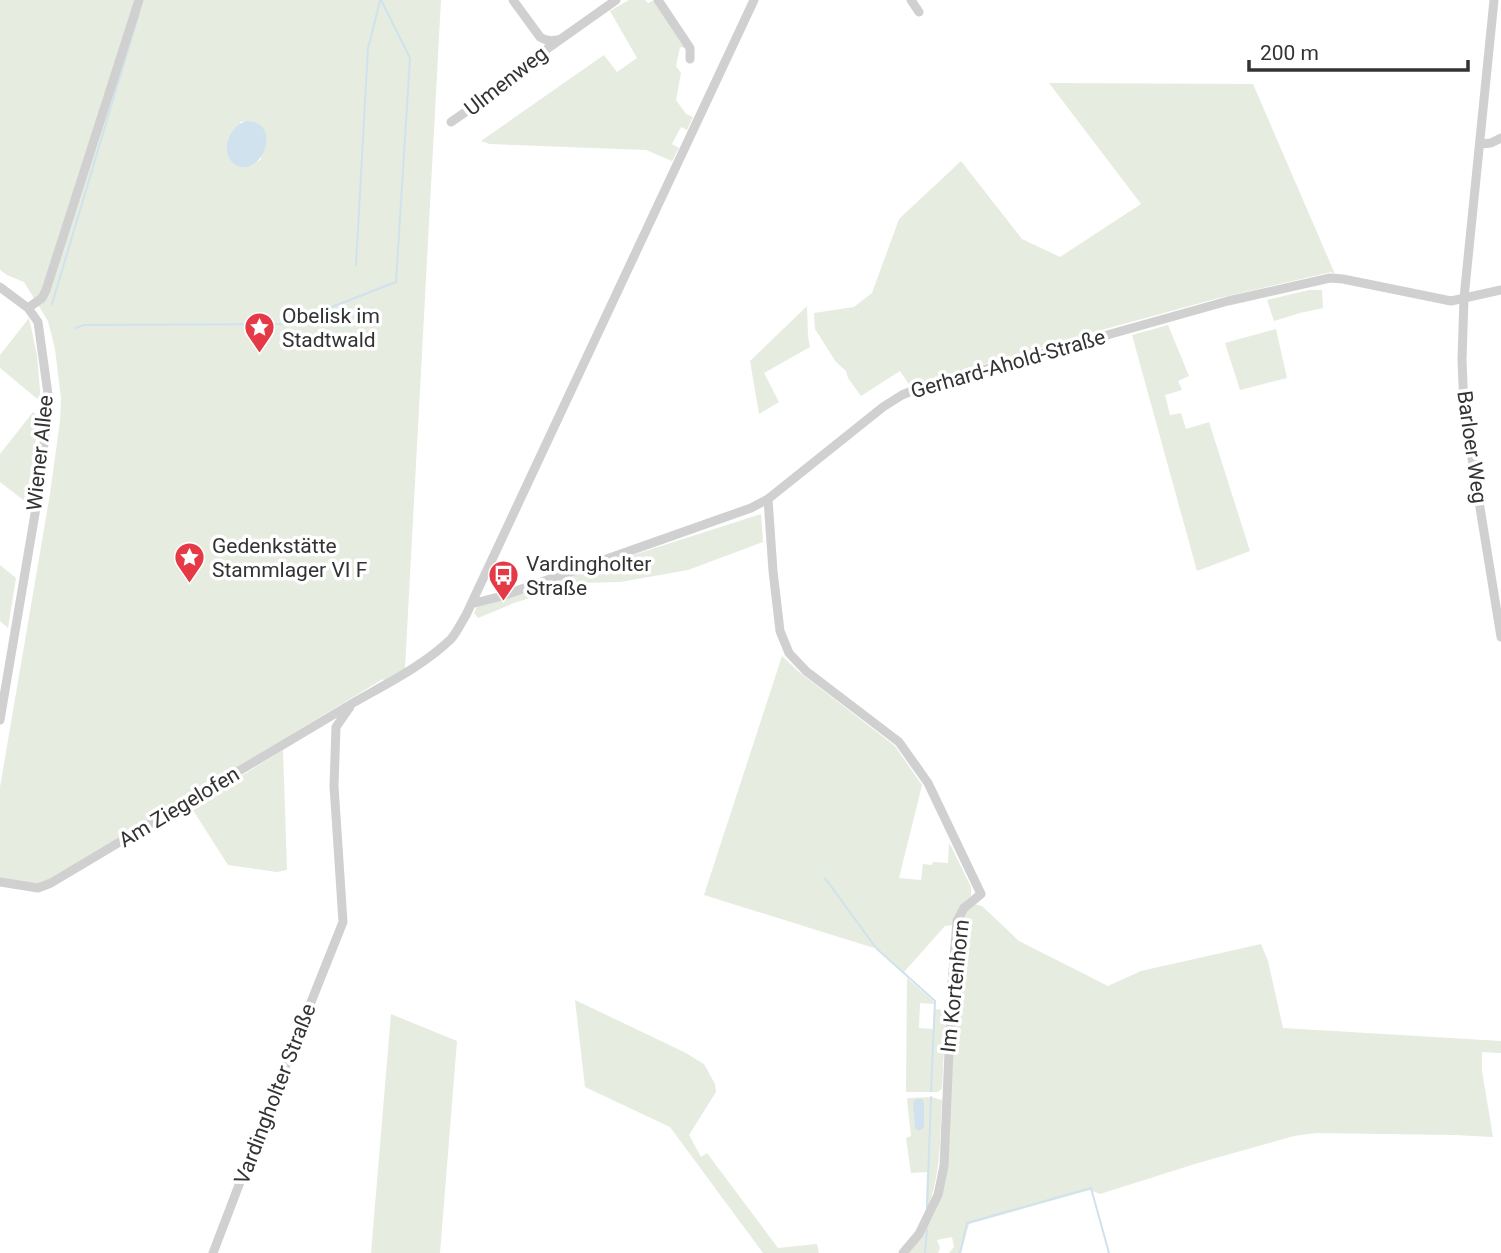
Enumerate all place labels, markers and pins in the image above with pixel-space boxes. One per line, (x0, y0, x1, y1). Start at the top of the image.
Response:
place label: Obelisk im Stadtwald (282, 304, 380, 352)
place icon: Obelisk im Stadtwald (242, 311, 276, 355)
place label: Gedenkstätte Stammlager VI F (212, 534, 367, 582)
place icon: Gedenkstätte Stammlager VI F (172, 541, 206, 585)
place label: Vardingholter Straße (526, 552, 651, 600)
bus stop icon: Vardingholter Straße (486, 559, 520, 603)

